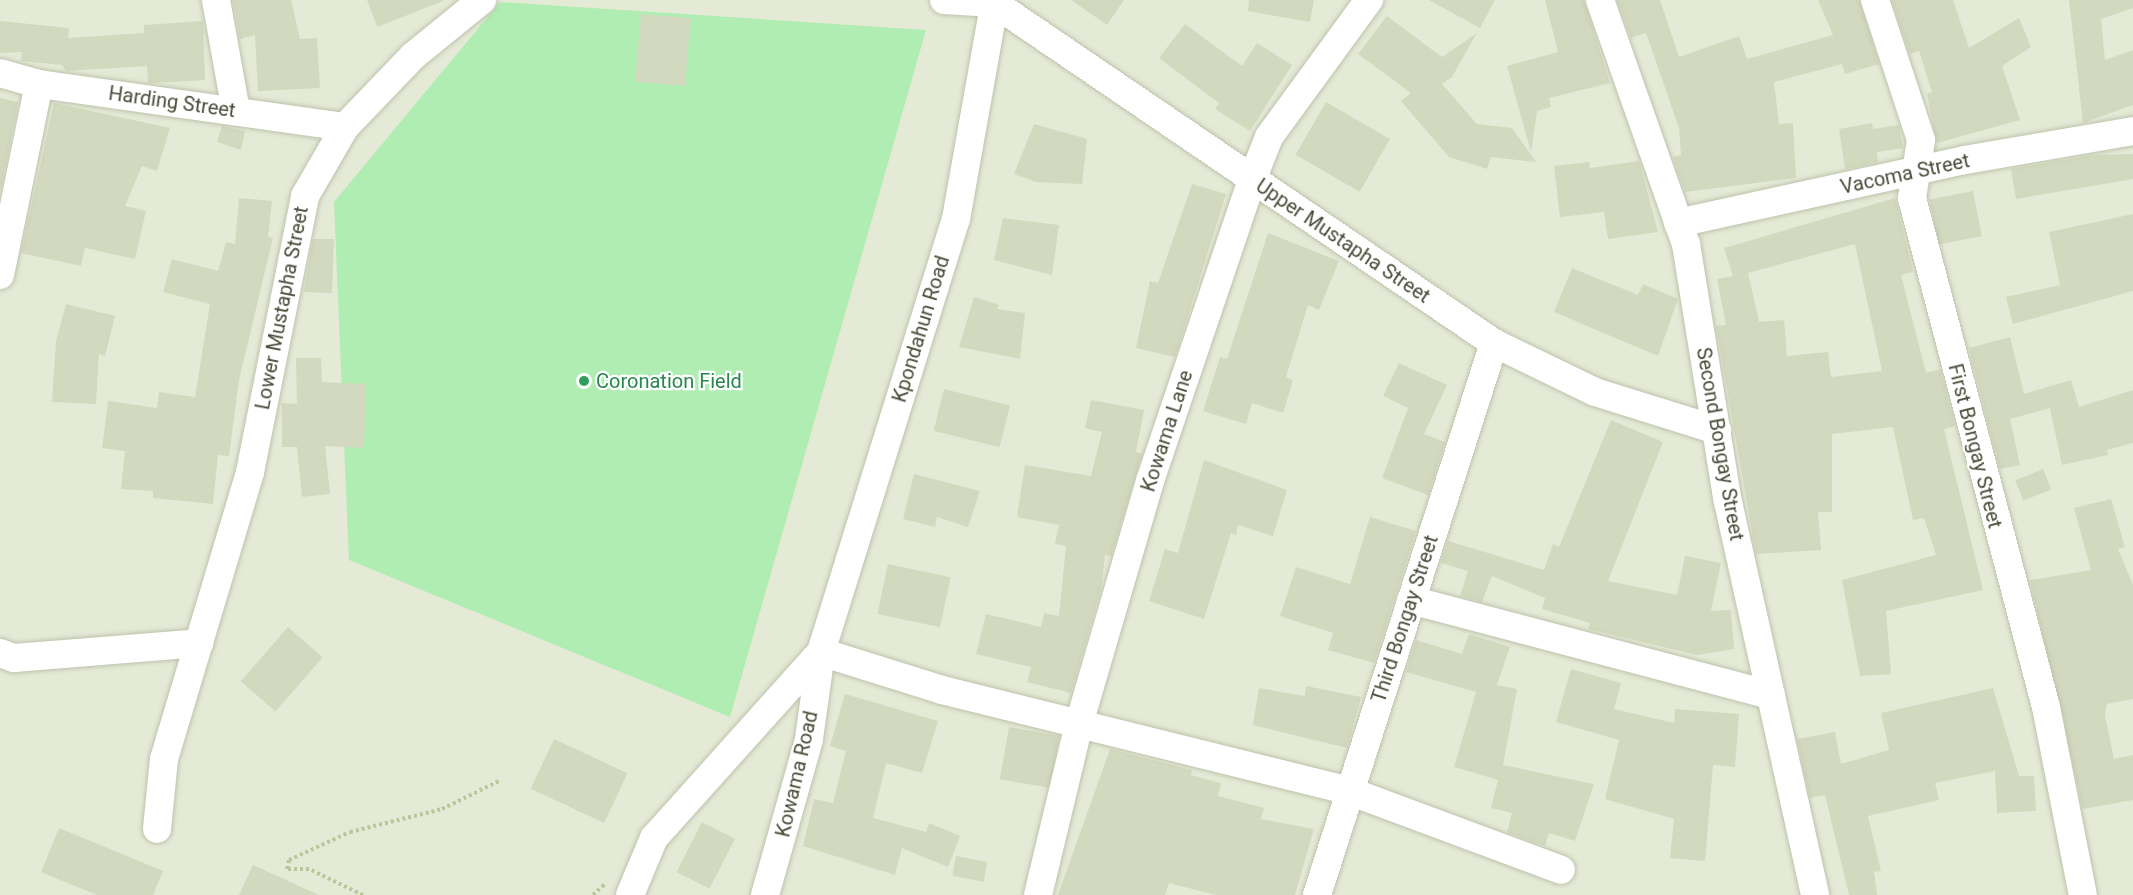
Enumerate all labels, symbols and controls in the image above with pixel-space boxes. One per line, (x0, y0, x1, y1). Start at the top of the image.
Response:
street label: Harding Street (107, 81, 237, 123)
street label: Vacoma Street (1838, 149, 1972, 199)
street label: Upper Mustapha Street (1251, 174, 1435, 308)
street label: Lower Mustapha Street (251, 204, 313, 412)
street label: Kpondahun Road (887, 253, 955, 405)
street label: Second Bongay Street (1691, 346, 1749, 542)
street label: First Bongay Street (1943, 361, 2007, 531)
street label: Kowama Lane (1136, 367, 1198, 495)
place label: Coronation Field (596, 369, 742, 393)
marker: Coronation Field (577, 374, 591, 388)
street label: Third Bongay Street (1367, 532, 1443, 706)
street label: Kowama Road (771, 709, 823, 839)

